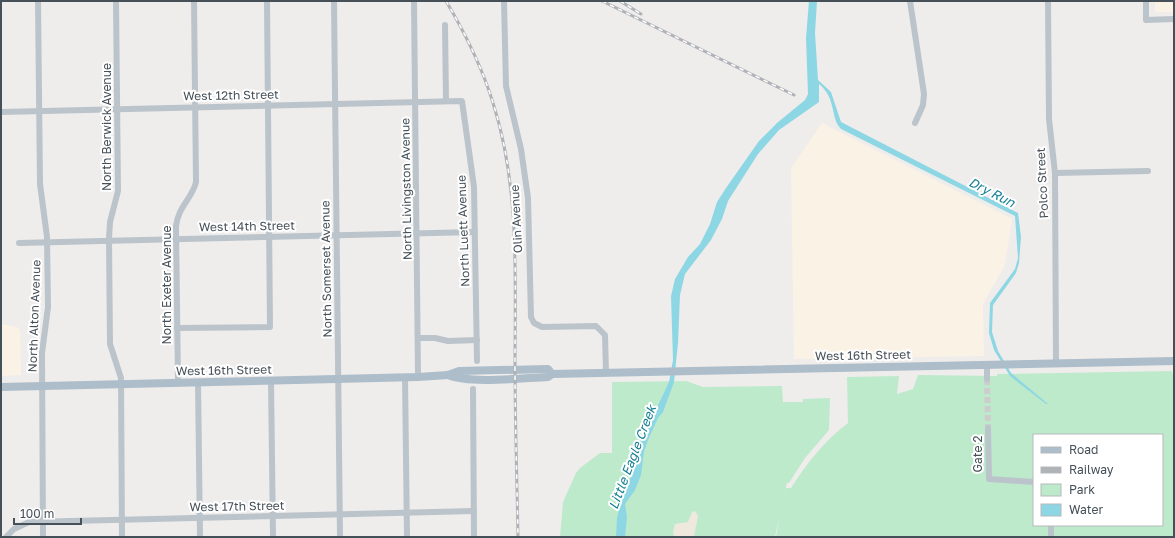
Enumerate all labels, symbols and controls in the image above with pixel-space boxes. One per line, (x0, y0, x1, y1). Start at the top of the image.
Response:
street label: North Berwick Avenue (99, 63, 114, 191)
street label: West 12th Street (183, 87, 279, 103)
street label: North Livingston Avenue (397, 118, 415, 260)
street label: Polco Street (1033, 147, 1051, 219)
water label: Dry Run (966, 174, 1019, 211)
street label: North Luett Avenue (454, 175, 472, 287)
street label: Olin Avenue (507, 184, 525, 254)
street label: North Somerset Avenue (317, 200, 335, 338)
street label: West 14th Street (199, 218, 295, 234)
street label: North Exeter Avenue (159, 226, 174, 344)
street label: North Alton Avenue (25, 259, 43, 373)
street label: West 16th Street (815, 347, 911, 363)
street label: West 16th Street (176, 362, 272, 378)
water label: Little Eagle Creek (605, 401, 660, 511)
legend (1033, 434, 1163, 526)
street label: Gate 2 (970, 436, 985, 472)
text: Road (1069, 442, 1098, 457)
text: Railway (1069, 462, 1114, 477)
text: Park (1069, 482, 1095, 497)
street label: West 17th Street (189, 498, 285, 514)
scale bar (14, 500, 81, 526)
text: Water (1069, 502, 1103, 517)
text: 100 m (20, 506, 54, 521)

